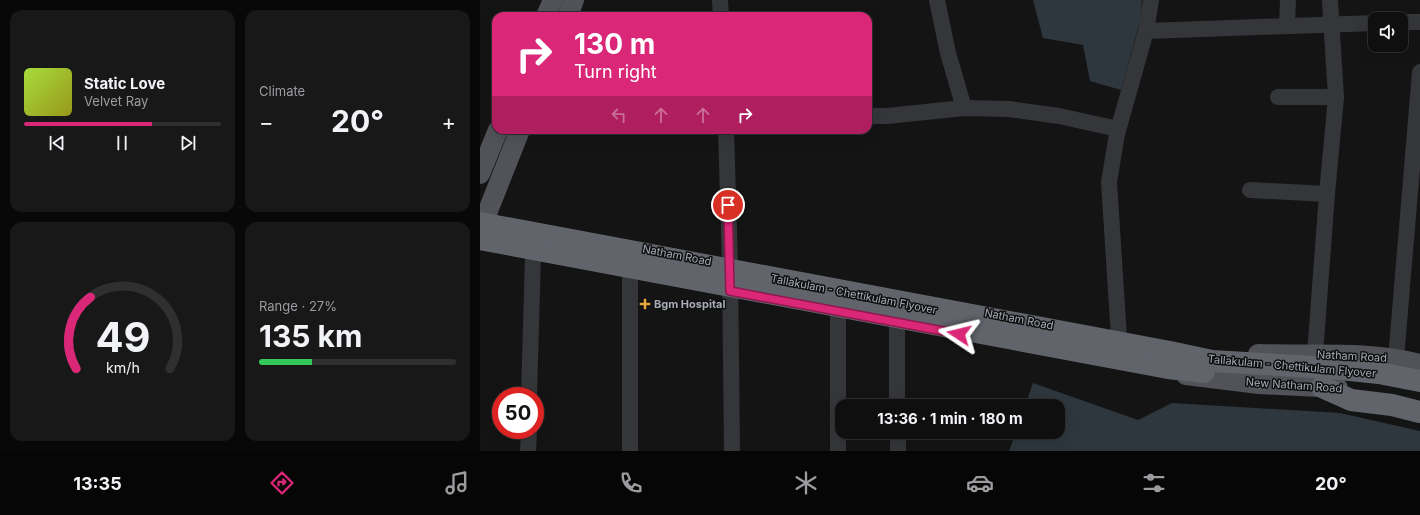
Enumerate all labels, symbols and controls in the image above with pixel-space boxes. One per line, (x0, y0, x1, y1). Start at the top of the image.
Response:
map controls (1368, 12, 1408, 52)
button: sound (1368, 12, 1408, 52)
text: 130 m (574, 27, 655, 61)
icon: right (508, 28, 560, 80)
text: Turn right (574, 61, 657, 82)
text: Static Love (84, 74, 165, 93)
text: Climate (259, 83, 305, 99)
text: Velvet Ray (84, 93, 148, 109)
text: 20° (331, 103, 384, 139)
icon: left (608, 104, 630, 126)
icon: ahead (650, 104, 672, 126)
icon: ahead (692, 104, 714, 126)
icon: right (734, 104, 756, 126)
text: − (259, 109, 274, 135)
text: + (441, 109, 456, 135)
icon: previous (46, 132, 68, 154)
icon: pause (111, 132, 133, 154)
icon: next (177, 132, 199, 154)
pin (711, 188, 745, 222)
icon: arrive (717, 194, 739, 216)
street label: Natham Road (641, 241, 713, 269)
street label: Tallakulam - Chettikulam Flyover (770, 271, 938, 317)
place label: Bgm Hospital (654, 297, 725, 311)
text: Range · 27% (259, 298, 337, 314)
marker: Bgm Hospital (639, 298, 651, 310)
street label: Natham Road (983, 305, 1055, 333)
text: 49 (95, 312, 150, 362)
position arrow (938, 313, 980, 355)
text: 135 km (259, 318, 362, 354)
street label: Natham Road (1317, 347, 1387, 365)
street label: Tallakulam - Chettikulam Flyover (1207, 352, 1377, 380)
text: km/h (106, 359, 139, 376)
street label: New Natham Road (1245, 375, 1343, 395)
speed limit sign: 50 (492, 387, 544, 439)
text: 13:36 · 1 min · 180 m (877, 409, 1023, 428)
icon: directions (268, 469, 296, 497)
icon: music (443, 469, 471, 497)
icon: phone (617, 469, 645, 497)
icon: climate (792, 469, 820, 497)
icon: car (966, 469, 994, 497)
icon: filters (1140, 469, 1168, 497)
text: 13:35 (73, 473, 122, 494)
text: 20° (1315, 473, 1347, 494)

